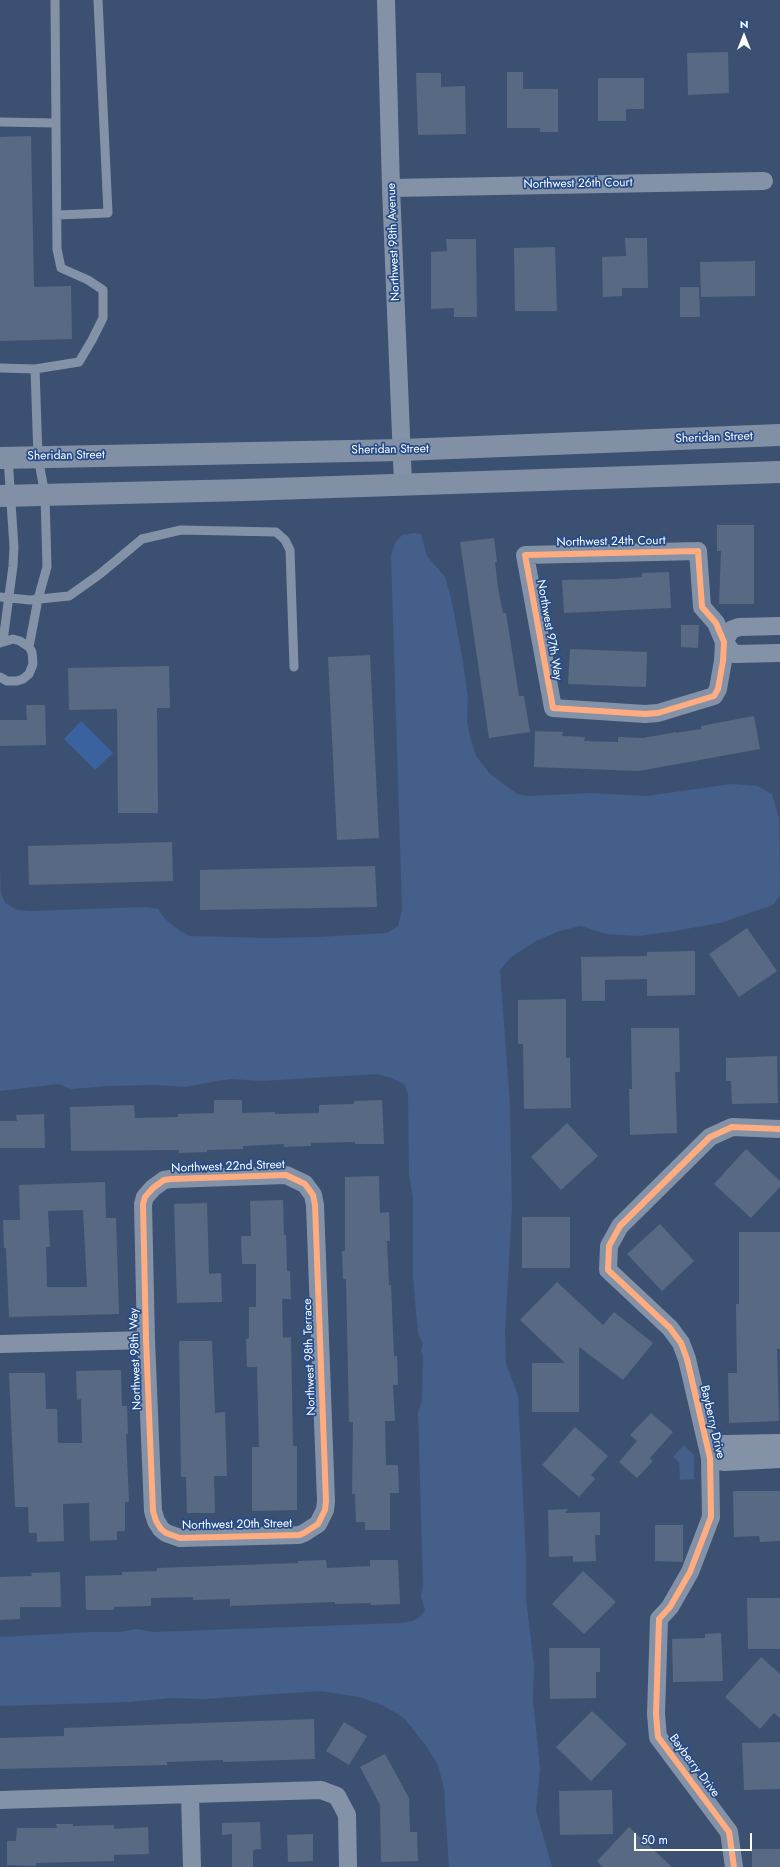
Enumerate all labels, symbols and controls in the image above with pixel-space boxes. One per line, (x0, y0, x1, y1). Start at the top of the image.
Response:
north arrow (724, 16, 764, 56)
text: N (740, 16, 748, 32)
street label: Northwest 26th Court (523, 176, 633, 192)
street label: Northwest 98th Avenue (385, 183, 403, 301)
street label: Sheridan Street (675, 429, 753, 447)
street label: Sheridan Street (351, 442, 429, 458)
street label: Sheridan Street (27, 448, 105, 464)
street label: Northwest 24th Court (556, 534, 666, 550)
street label: Northwest 97th Way (533, 579, 565, 681)
street label: Northwest 22nd Street (171, 1158, 285, 1176)
street label: Northwest 98th Terrace (301, 1298, 319, 1416)
street label: Northwest 98th Way (127, 1308, 145, 1410)
street label: Bayberry Drive (697, 1384, 727, 1460)
street label: Northwest 20th Street (182, 1517, 292, 1533)
street label: Bayberry Drive (666, 1732, 722, 1800)
scale bar (636, 1825, 754, 1851)
text: 50 m (641, 1831, 668, 1849)

